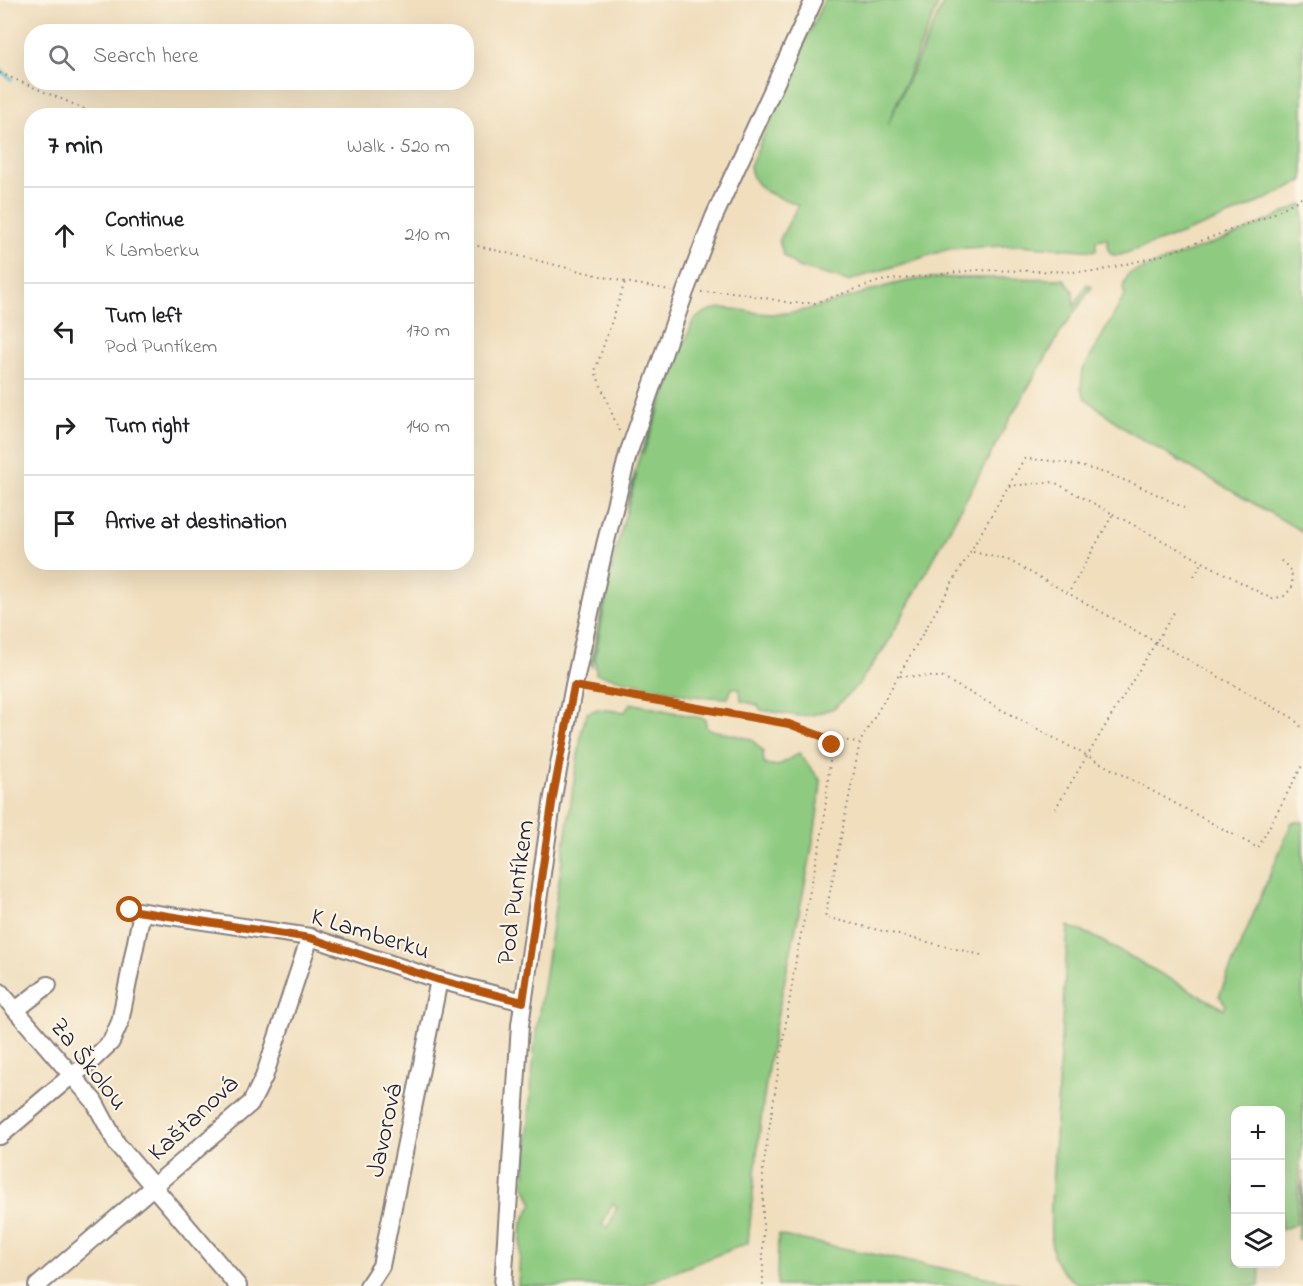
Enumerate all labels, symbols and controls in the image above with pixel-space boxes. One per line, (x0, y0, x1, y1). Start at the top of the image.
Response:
search box (24, 24, 474, 90)
icon: search (45, 41, 78, 74)
text: Search here (93, 41, 198, 73)
text: 7 min (48, 128, 103, 166)
text: Walk · 520 m (347, 133, 450, 162)
text: Continue (105, 205, 184, 237)
icon: ahead (48, 219, 81, 252)
text: 210 m (405, 221, 450, 250)
text: K Lamberku (105, 237, 199, 266)
text: Turn left (105, 301, 182, 333)
icon: left (48, 315, 81, 348)
text: 170 m (406, 317, 450, 346)
text: Pod Puntíkem (105, 333, 217, 362)
icon: right (48, 411, 81, 444)
text: Turn right (105, 411, 190, 443)
text: 140 m (406, 413, 450, 442)
icon: arrive (48, 507, 81, 540)
text: Arrive at destination (105, 507, 287, 539)
route end (818, 731, 844, 757)
street label: Pod Puntíkem (488, 818, 546, 967)
route start (116, 896, 142, 922)
street label: K Lamberku (306, 899, 434, 971)
street label: Za Školou (39, 1010, 136, 1119)
street label: Kaštanová (140, 1067, 248, 1171)
street label: Javorová (357, 1080, 414, 1181)
map controls (1231, 1106, 1285, 1268)
button: + (1231, 1106, 1285, 1160)
button: − (1231, 1160, 1285, 1214)
button: layers (1231, 1214, 1285, 1268)

